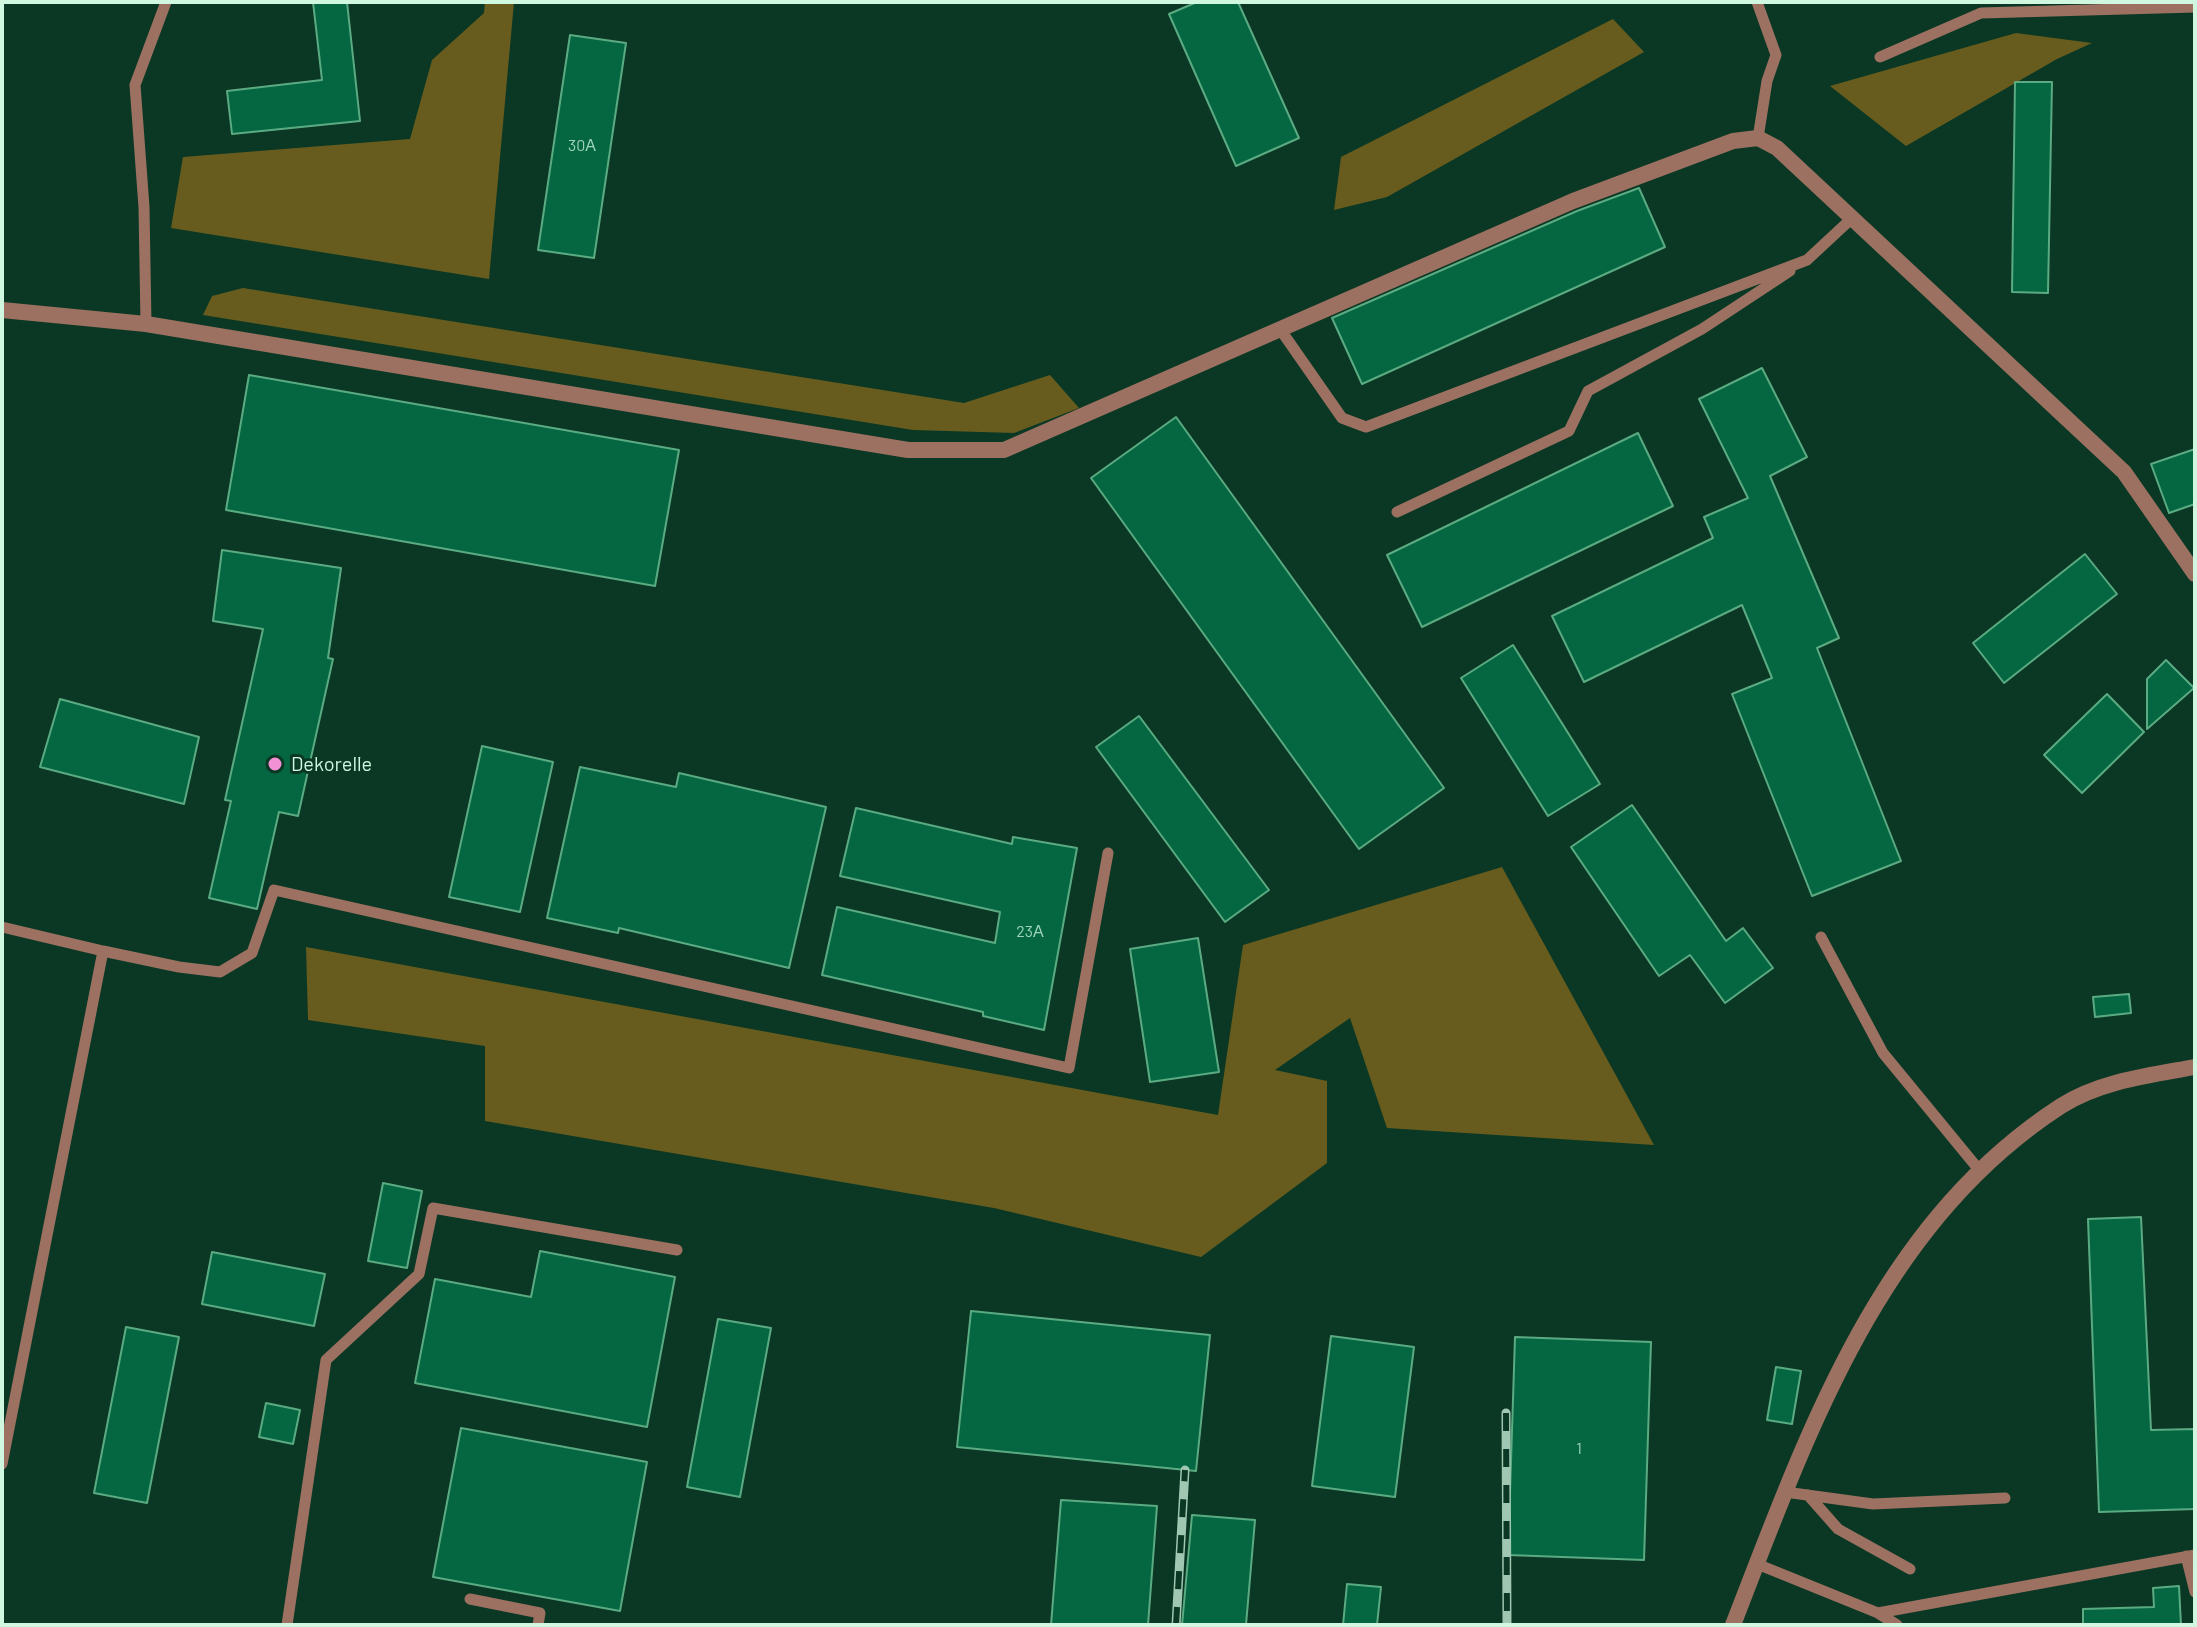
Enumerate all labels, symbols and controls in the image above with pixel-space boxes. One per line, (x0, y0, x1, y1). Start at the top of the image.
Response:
house number: 30А (568, 136, 596, 156)
place label: Dekorelle (291, 752, 372, 776)
marker: Dekorelle (266, 755, 284, 773)
house number: 23А (1016, 922, 1044, 942)
house number: 1 (1576, 1439, 1582, 1459)

